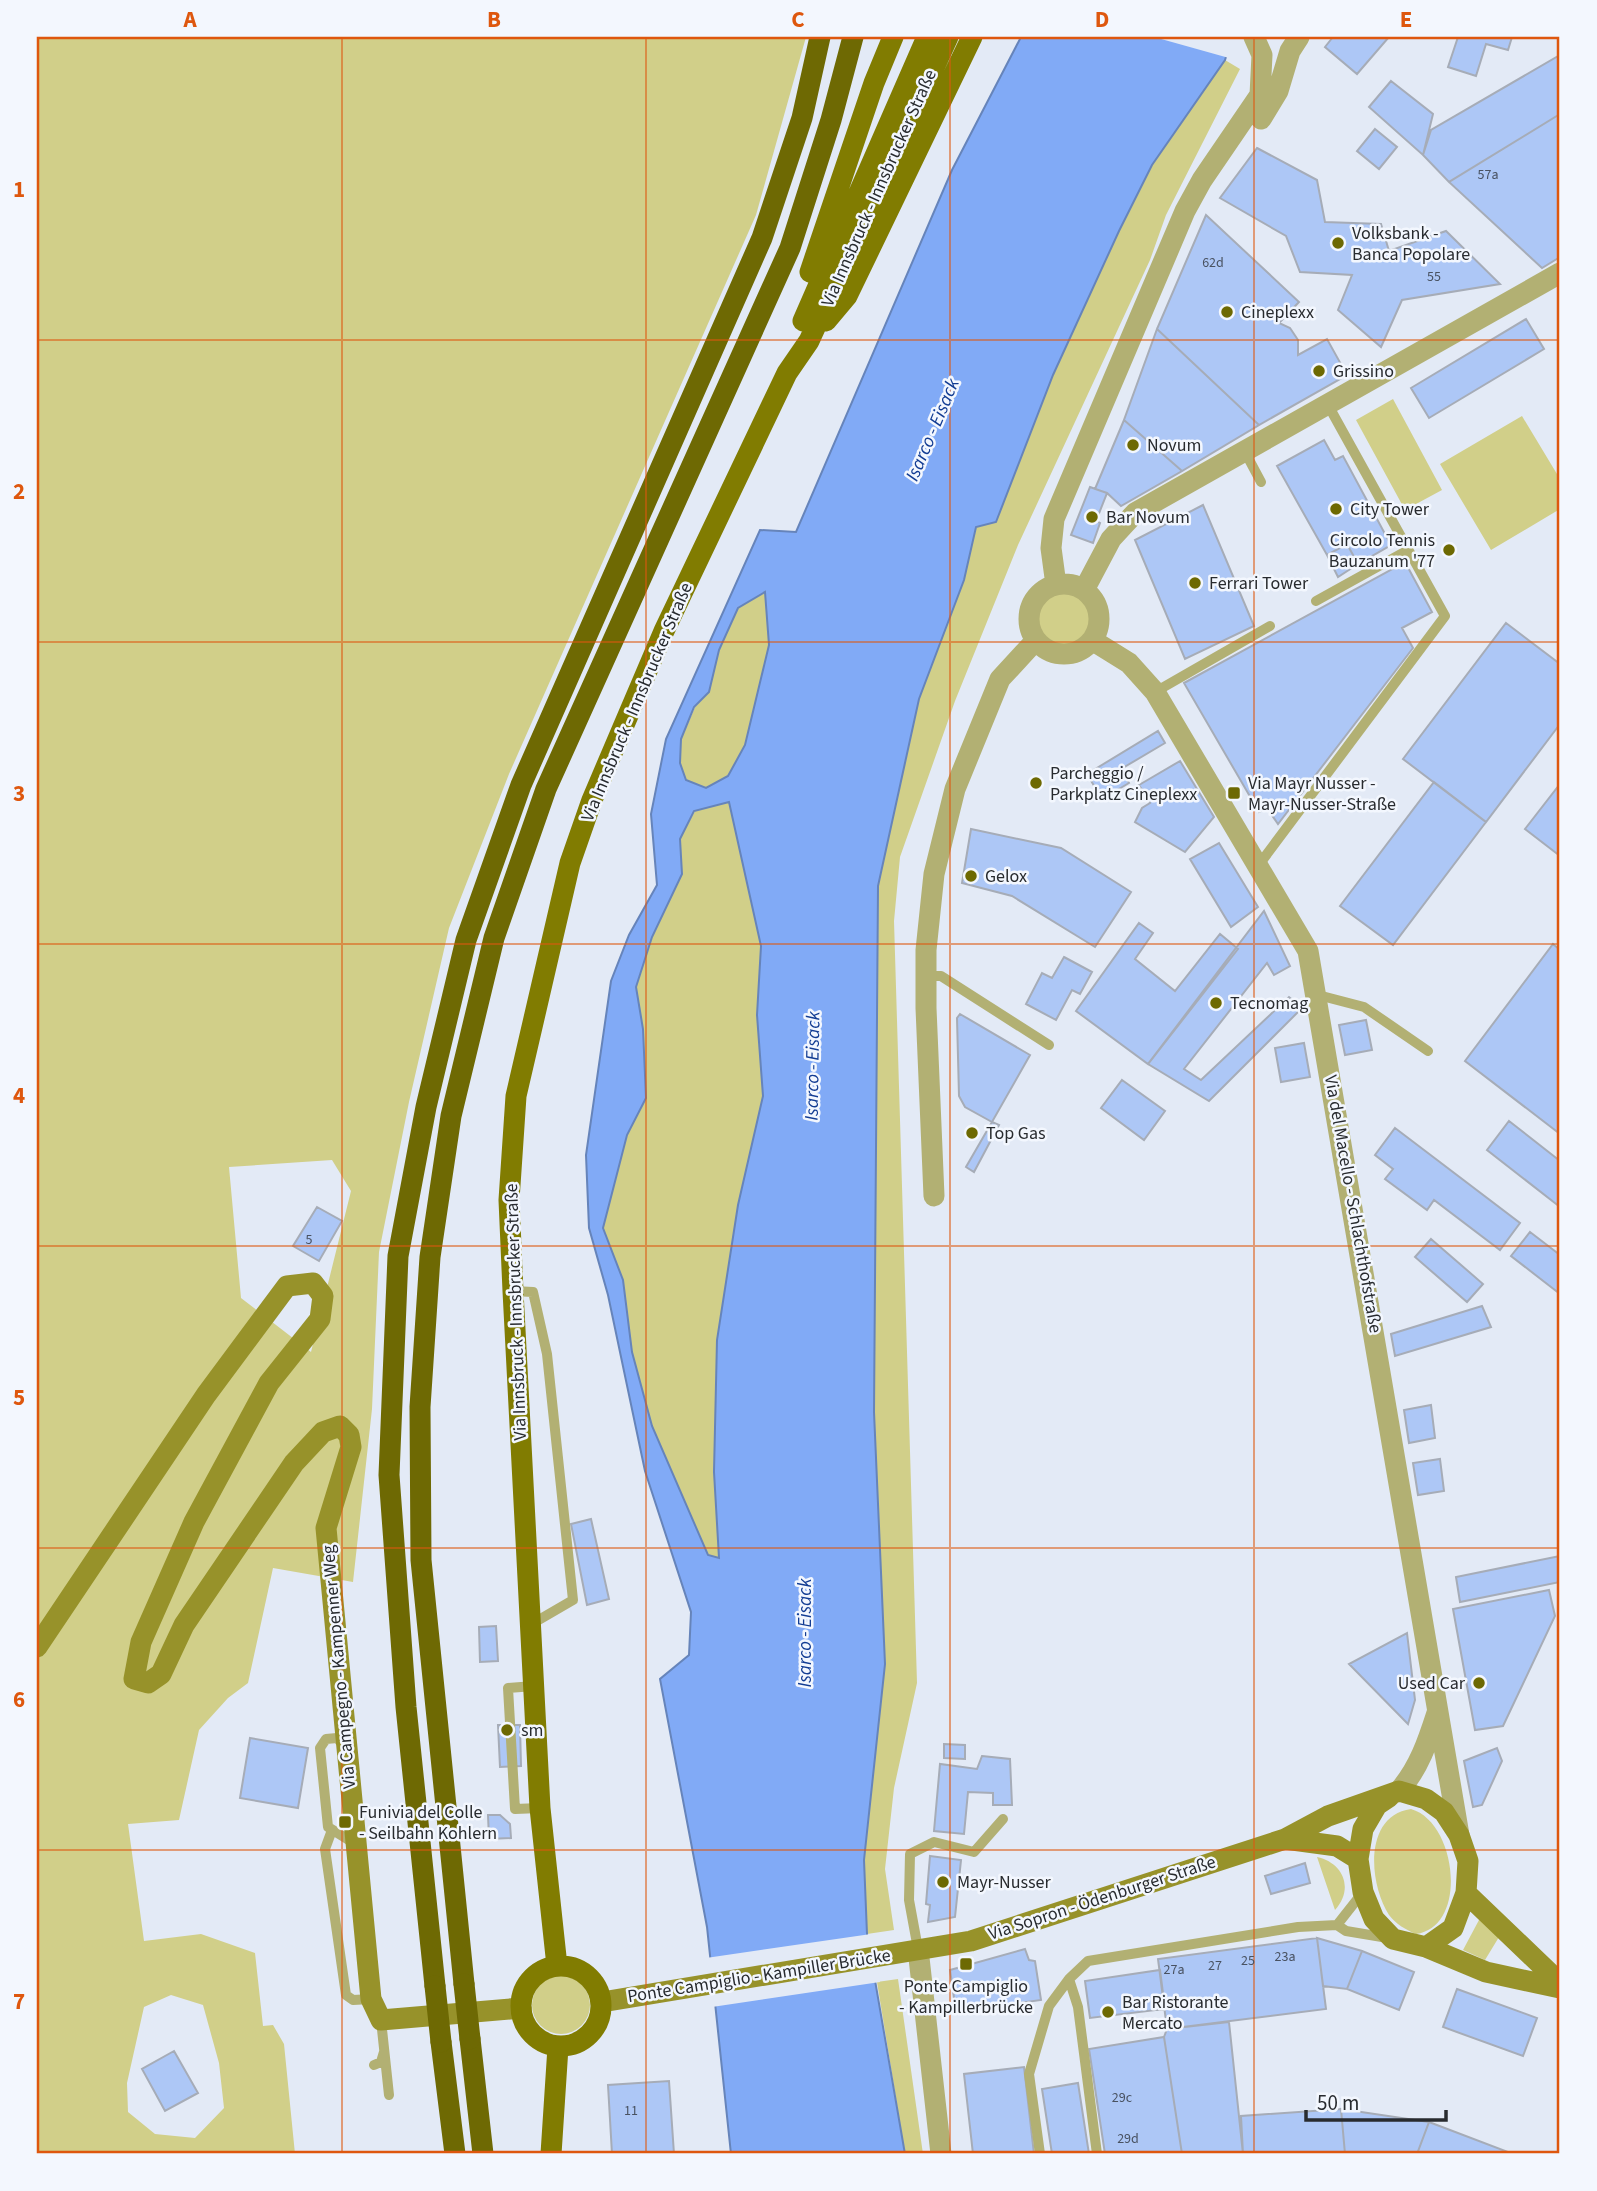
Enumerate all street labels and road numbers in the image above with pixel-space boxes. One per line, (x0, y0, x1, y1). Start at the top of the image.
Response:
street label: Via Innsbruck - Innsbrucker Straße (815, 65, 943, 311)
street label: Via Innsbruck - Innsbrucker Straße (575, 579, 699, 825)
street label: Via del Macello - Schlachthofstraße (1318, 1073, 1388, 1335)
street label: Via Innsbruck - Innsbrucker Straße (499, 1183, 533, 1441)
street label: Via Campegno - Kampenner Weg (316, 1544, 362, 1790)
street label: Via Sopron - Ödenburger Straße (985, 1849, 1219, 1947)
street label: Ponte Campiglio - Kampiller Brücke (626, 1943, 892, 2009)

